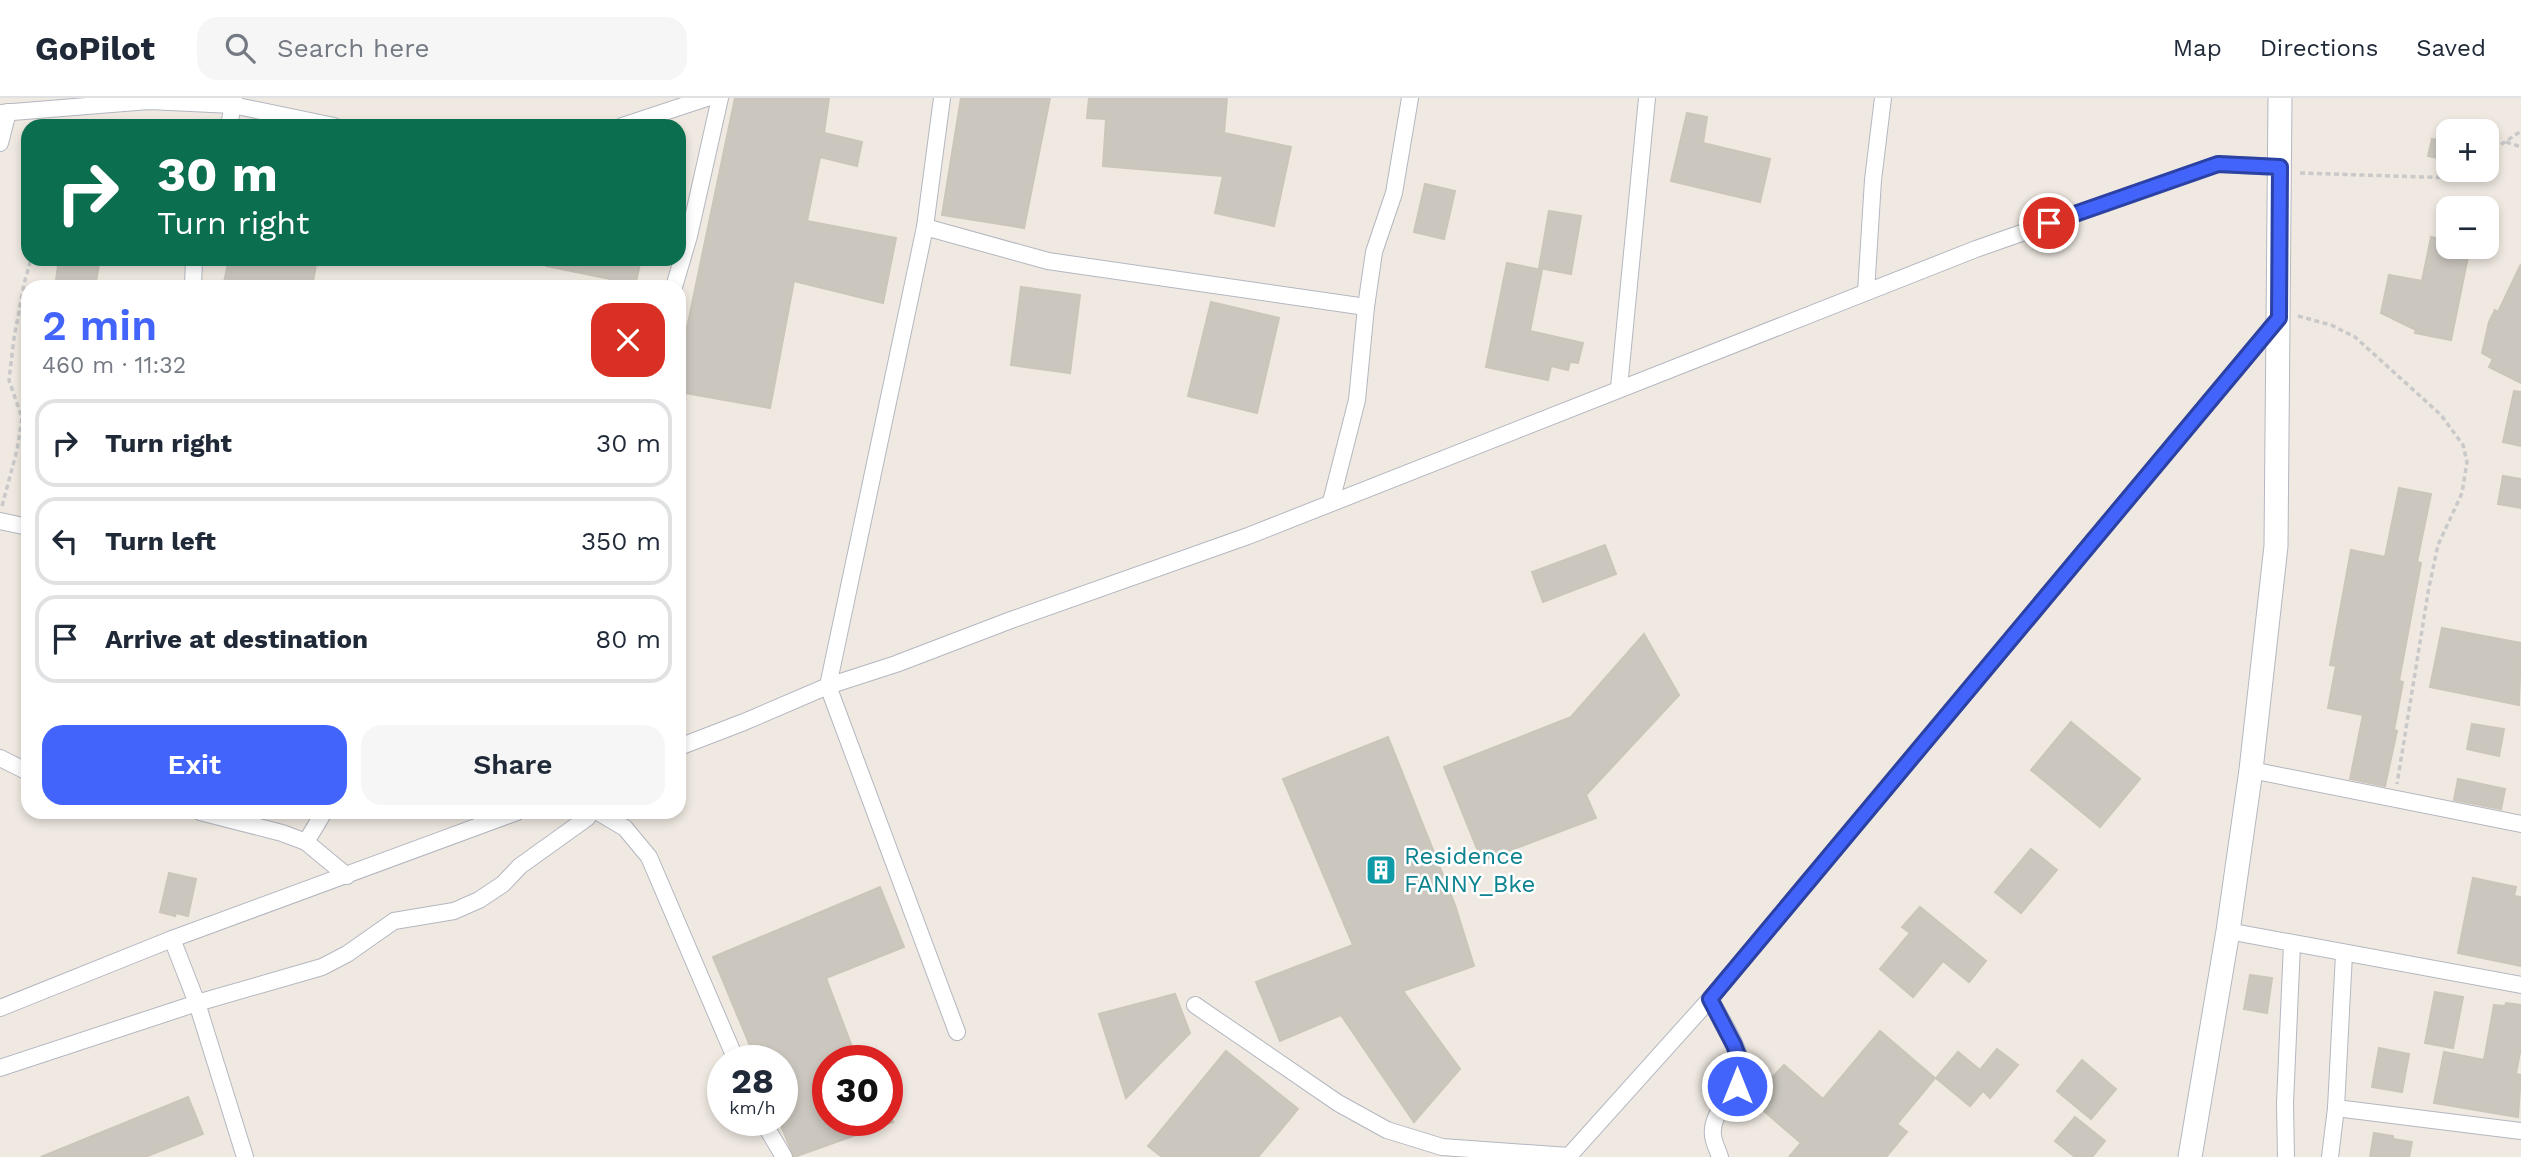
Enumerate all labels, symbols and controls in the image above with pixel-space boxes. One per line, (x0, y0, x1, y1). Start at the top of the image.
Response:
search box (197, 17, 687, 80)
text: GoPilot (35, 29, 155, 68)
icon: search (221, 29, 259, 67)
text: Search here (277, 33, 429, 63)
text: Map (2173, 34, 2222, 62)
text: Directions (2260, 34, 2378, 62)
text: Saved (2416, 34, 2486, 62)
map controls (2436, 119, 2499, 259)
button: + (2436, 119, 2499, 182)
text: 30 m (157, 145, 278, 203)
icon: right (42, 147, 133, 238)
pin (2019, 193, 2079, 253)
button: − (2436, 196, 2499, 259)
text: Turn right (157, 204, 309, 242)
icon: arrive (2030, 204, 2068, 242)
text: 2 min (42, 301, 157, 350)
button: close (591, 303, 665, 377)
text: 460 m · 11:32 (42, 352, 186, 379)
icon: right (46, 424, 84, 462)
text: Turn right (105, 428, 232, 458)
text: 30 m (596, 428, 661, 458)
icon: left (46, 522, 84, 560)
text: Turn left (105, 526, 216, 556)
text: 350 m (581, 526, 661, 556)
icon: arrive (46, 620, 84, 658)
text: Arrive at destination (105, 624, 368, 654)
text: 80 m (595, 624, 661, 654)
button: Exit (42, 725, 347, 805)
button: Share (361, 725, 665, 805)
place label: Residence FANNY_Bke (1404, 842, 1535, 898)
building icon: Residence FANNY_Bke (1364, 853, 1398, 887)
speed limit sign: 30 (812, 1045, 903, 1136)
position arrow (1700, 1049, 1774, 1123)
text: 28 (731, 1060, 774, 1102)
text: km/h (729, 1097, 776, 1118)

